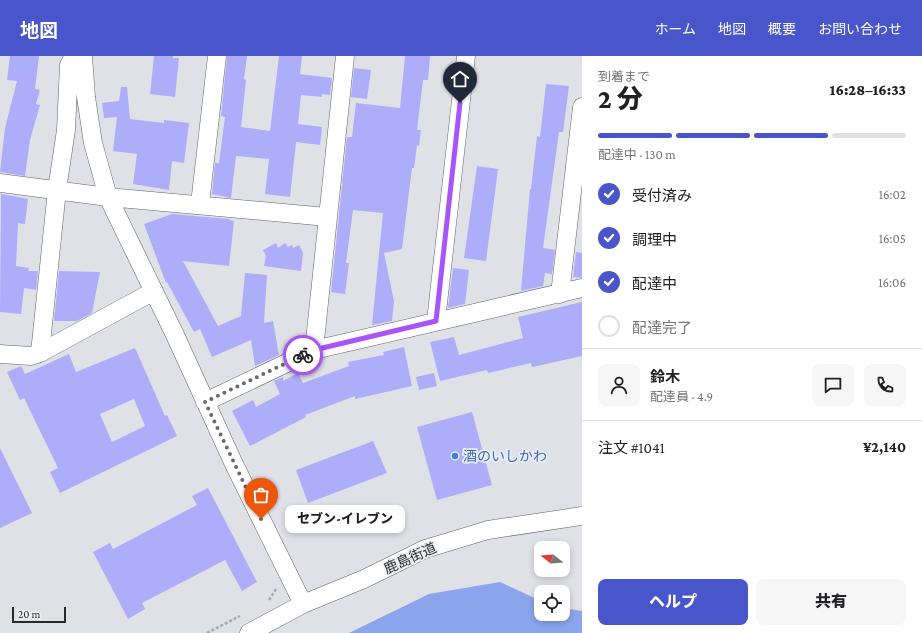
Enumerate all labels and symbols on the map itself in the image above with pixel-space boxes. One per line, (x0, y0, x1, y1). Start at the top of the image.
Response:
pin (443, 62, 477, 103)
courier (283, 335, 323, 375)
place label: 酒のいしかわ (463, 448, 547, 464)
marker: 酒のいしかわ (450, 451, 460, 461)
pin (244, 478, 278, 519)
callout: セブン-イレブン (285, 505, 405, 533)
street label: 鹿島街道 (381, 539, 439, 577)
north arrow (534, 541, 570, 577)
scale bar (12, 605, 66, 624)

